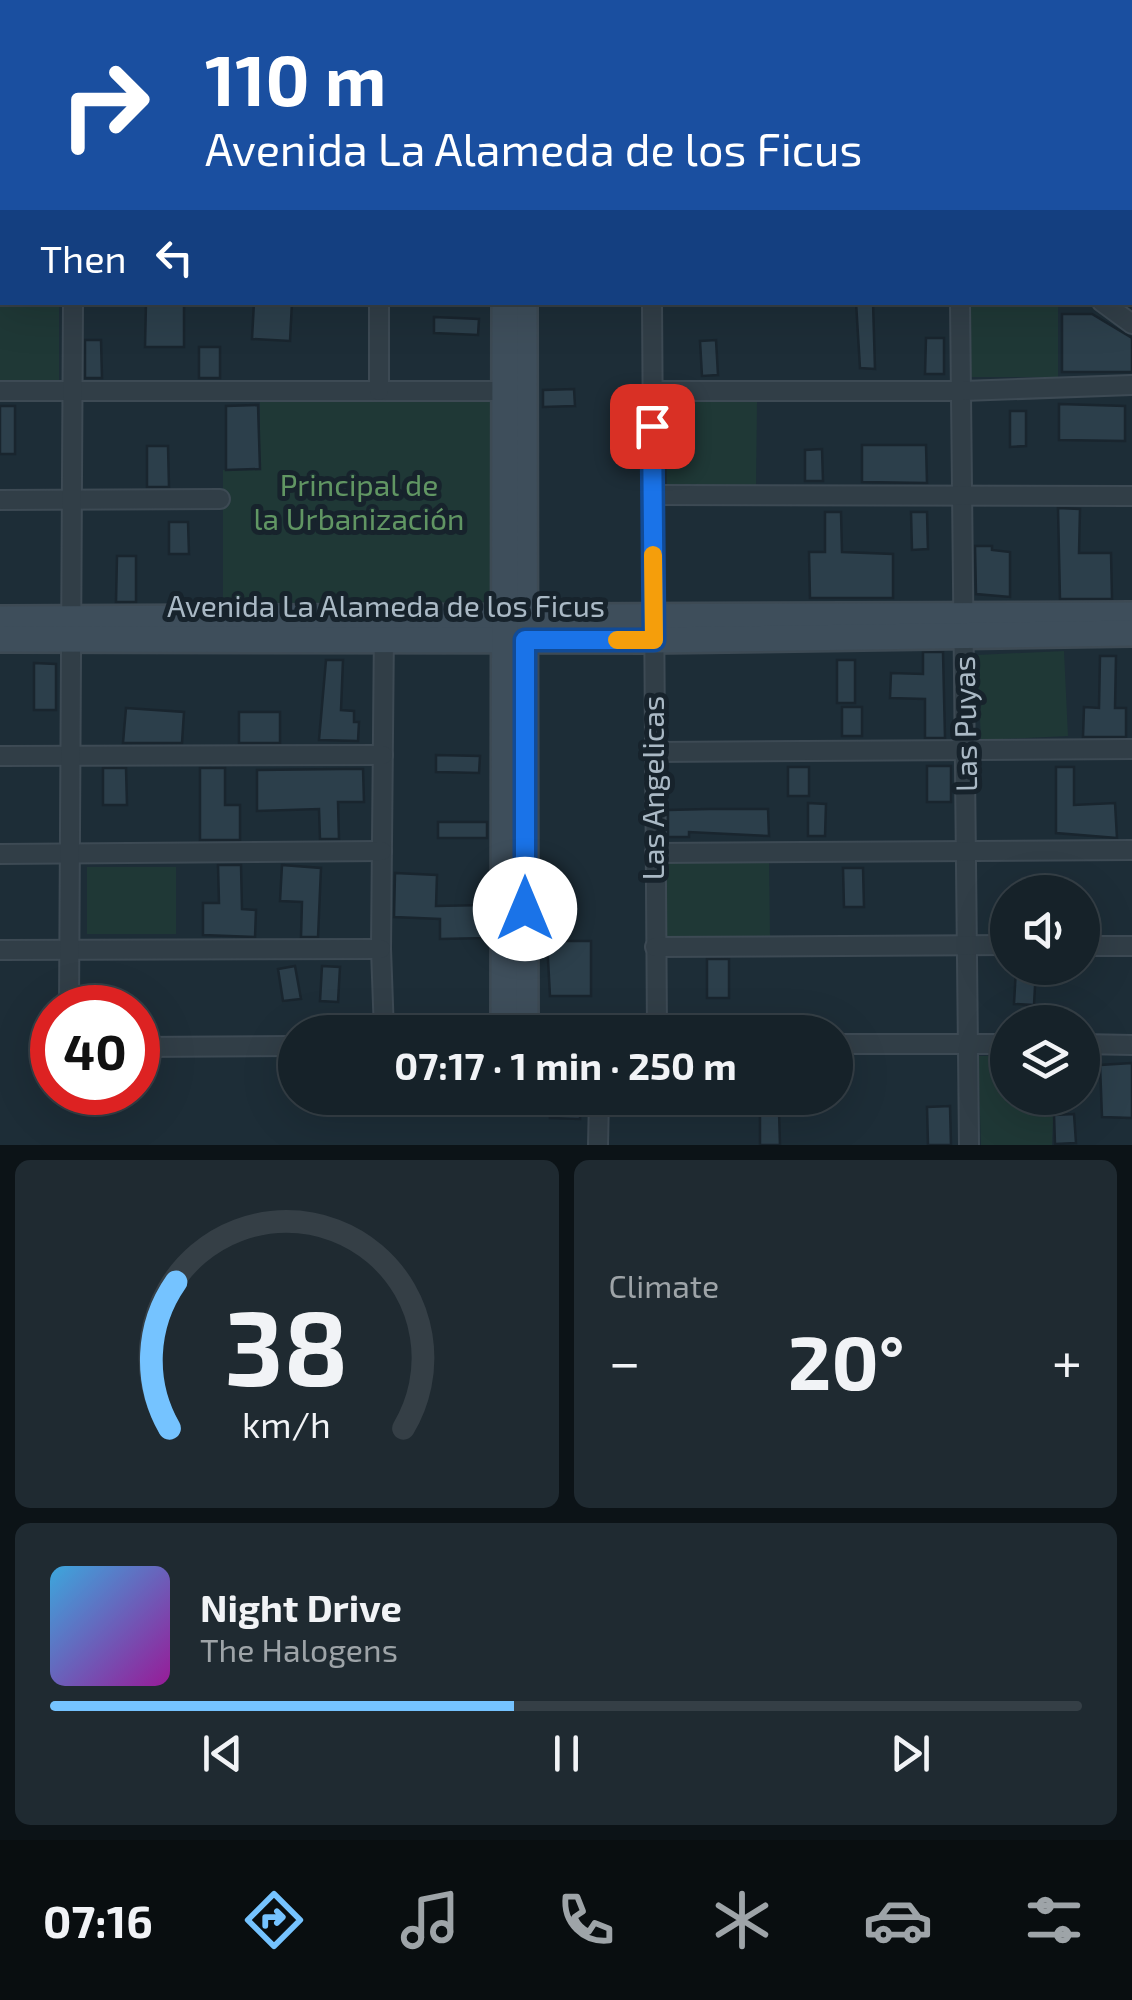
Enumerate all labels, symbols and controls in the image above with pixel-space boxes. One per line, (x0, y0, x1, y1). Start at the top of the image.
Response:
text: 110 m (205, 36, 386, 120)
icon: right (40, 40, 170, 170)
text: Avenida La Alameda de los Ficus (205, 121, 862, 175)
icon: left (147, 230, 202, 285)
text: Then (40, 235, 127, 281)
pin (610, 384, 695, 469)
icon: arrive (625, 399, 680, 454)
park label: Principal de la Urbanización (254, 466, 464, 536)
street label: Avenida La Alameda de los Ficus (167, 587, 605, 623)
street label: Las Puyas (945, 656, 983, 792)
street label: Las Angelicas (634, 696, 670, 880)
position arrow (473, 857, 577, 961)
map controls (990, 875, 1100, 1115)
button: sound (990, 875, 1100, 985)
speed limit sign: 40 (30, 985, 160, 1115)
button: layers (990, 1005, 1100, 1115)
text: 07:17 · 1 min · 250 m (394, 1042, 737, 1088)
text: Climate (609, 1266, 719, 1304)
text: 38 (225, 1282, 349, 1407)
text: 20° (788, 1315, 905, 1405)
text: − (609, 1327, 641, 1393)
text: + (1052, 1327, 1082, 1393)
text: km/h (242, 1402, 331, 1445)
text: Night Drive (200, 1584, 402, 1630)
text: The Halogens (200, 1630, 398, 1668)
icon: previous (195, 1726, 250, 1781)
icon: pause (539, 1726, 594, 1781)
icon: next (883, 1726, 938, 1781)
icon: directions (239, 1885, 309, 1955)
icon: music (395, 1885, 465, 1955)
icon: phone (551, 1885, 621, 1955)
icon: climate (707, 1885, 777, 1955)
icon: car (863, 1885, 933, 1955)
icon: filters (1019, 1885, 1089, 1955)
text: 07:16 (43, 1893, 153, 1947)

